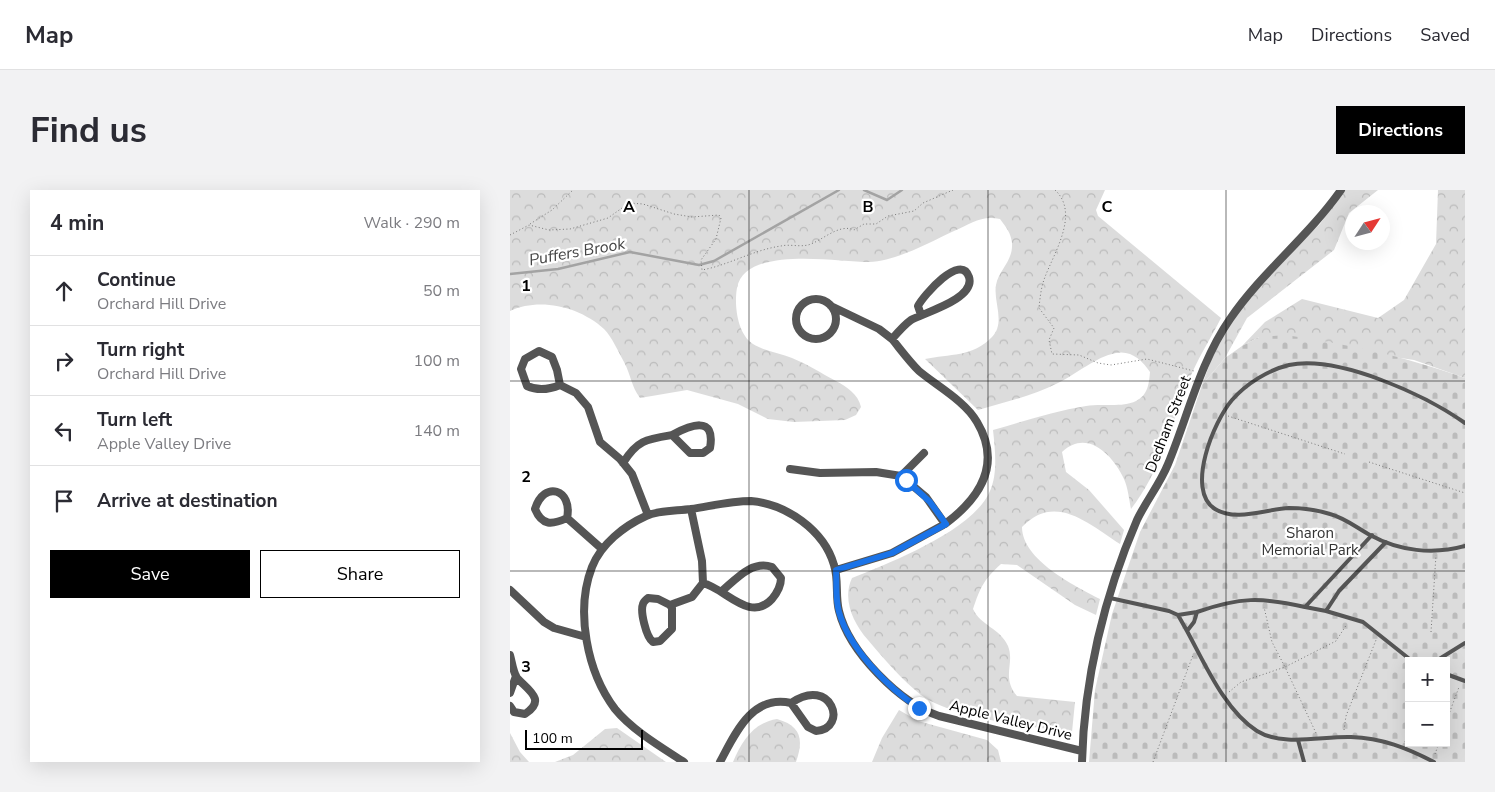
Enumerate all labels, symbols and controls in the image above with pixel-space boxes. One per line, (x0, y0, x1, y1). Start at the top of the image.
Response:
text: Map (25, 19, 73, 51)
text: Map (1248, 23, 1283, 47)
text: Directions (1311, 23, 1392, 47)
text: Saved (1420, 23, 1470, 47)
button: Directions (1336, 106, 1465, 154)
text: Find us (30, 107, 147, 154)
text: A (623, 196, 635, 218)
text: B (862, 196, 874, 218)
text: C (1102, 196, 1113, 218)
north arrow (1345, 205, 1390, 250)
text: 4 min (50, 209, 104, 237)
text: Walk · 290 m (364, 212, 460, 234)
water label: Puffers Brook (527, 233, 628, 271)
text: Continue (97, 267, 176, 293)
text: 1 (521, 275, 531, 297)
icon: ahead (50, 277, 78, 305)
text: 50 m (423, 280, 460, 302)
text: Orchard Hill Drive (97, 293, 226, 315)
text: Turn right (97, 337, 184, 363)
icon: right (50, 347, 78, 375)
text: 100 m (413, 350, 460, 372)
text: Orchard Hill Drive (97, 363, 226, 385)
street label: Dedham Street (1140, 372, 1196, 475)
text: Turn left (97, 407, 172, 433)
icon: left (50, 417, 78, 445)
text: 140 m (413, 420, 460, 442)
text: Apple Valley Drive (97, 433, 231, 455)
text: 2 (521, 466, 531, 488)
route start (895, 469, 918, 492)
icon: arrive (50, 487, 78, 515)
text: Arrive at destination (97, 488, 278, 514)
park label: Sharon Memorial Park (1261, 523, 1359, 560)
button: Save (50, 550, 250, 598)
button: Share (260, 550, 460, 598)
text: 3 (521, 656, 531, 678)
map controls (1405, 657, 1450, 747)
button: + (1405, 657, 1450, 702)
street label: Apple Valley Drive (948, 695, 1075, 745)
route end (908, 697, 931, 720)
button: − (1405, 702, 1450, 747)
scale bar (525, 727, 642, 750)
text: 100 m (532, 729, 573, 748)

